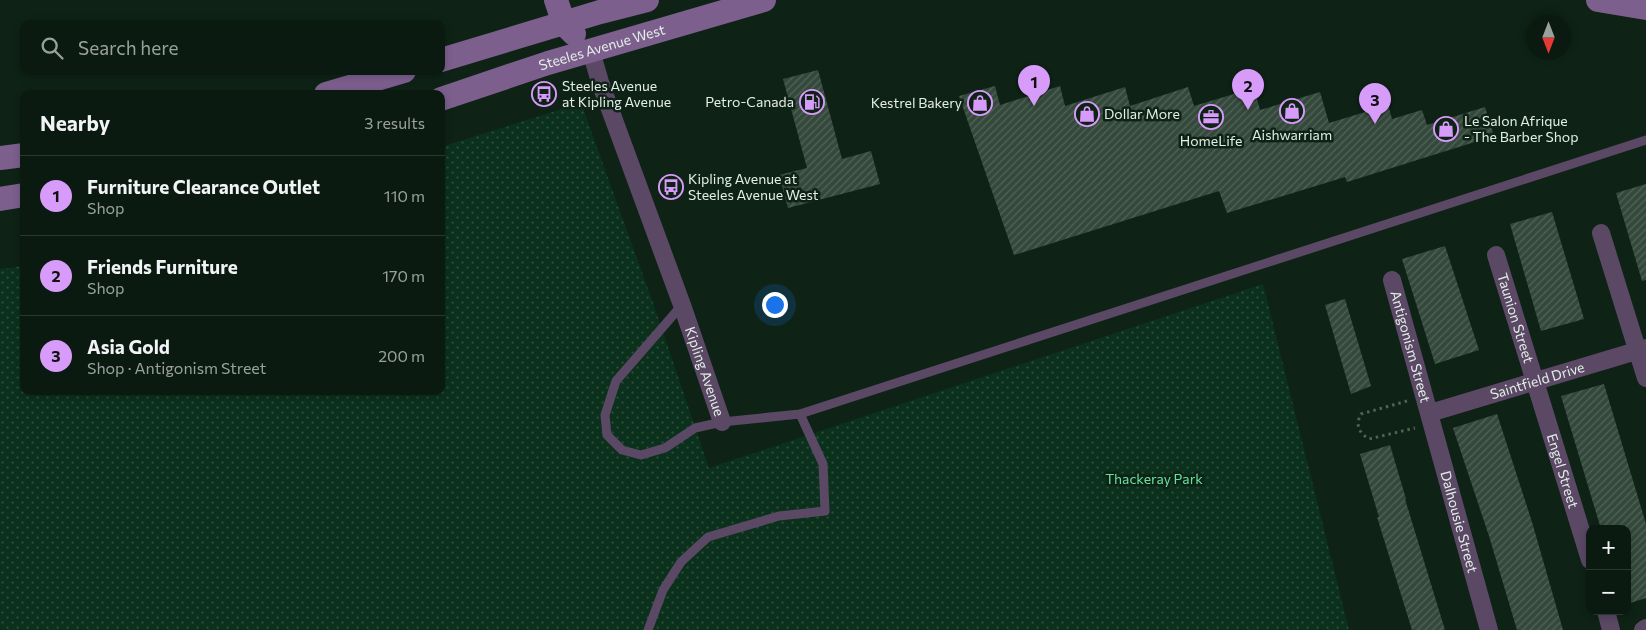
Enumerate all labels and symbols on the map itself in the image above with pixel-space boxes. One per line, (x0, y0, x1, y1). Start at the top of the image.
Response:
north arrow (1526, 15, 1571, 60)
street label: Steeles Avenue West (536, 20, 667, 74)
pin: 1 (1018, 65, 1050, 106)
pin: 2 (1232, 69, 1264, 110)
place label: Steeles Avenue at Kipling Avenue (562, 77, 671, 110)
bus stop icon: Steeles Avenue at Kipling Avenue (531, 81, 557, 107)
pin: 3 (1359, 83, 1391, 124)
fuel station icon: Petro-Canada (799, 89, 825, 115)
shop icon: Kestrel Bakery (967, 90, 993, 116)
place label: Petro-Canada (705, 93, 794, 110)
place label: Kestrel Bakery (871, 94, 962, 111)
shop icon: Aishwarriam (1279, 98, 1305, 124)
shop icon: Dollar More (1074, 101, 1100, 127)
office icon: HomeLife (1198, 104, 1224, 130)
place label: Dollar More (1104, 105, 1180, 122)
place label: Le Salon Afrique - The Barber Shop (1464, 112, 1578, 145)
shop icon: Le Salon Afrique - The Barber Shop (1433, 116, 1459, 142)
place label: Aishwarriam (1252, 126, 1332, 143)
place label: HomeLife (1180, 132, 1242, 149)
place label: Kipling Avenue at Steeles Avenue West (688, 170, 819, 203)
bus stop icon: Kipling Avenue at Steeles Avenue West (658, 174, 684, 200)
street label: Taunion Street (1494, 271, 1538, 365)
street label: Antigonism Street (1387, 288, 1435, 404)
your location (762, 292, 788, 318)
street label: Kipling Avenue (682, 324, 728, 418)
street label: Saintfield Drive (1488, 358, 1586, 402)
street label: Engel Street (1544, 432, 1583, 510)
street label: Dalhousie Street (1437, 469, 1482, 575)
park label: Thackeray Park (1105, 470, 1203, 487)

